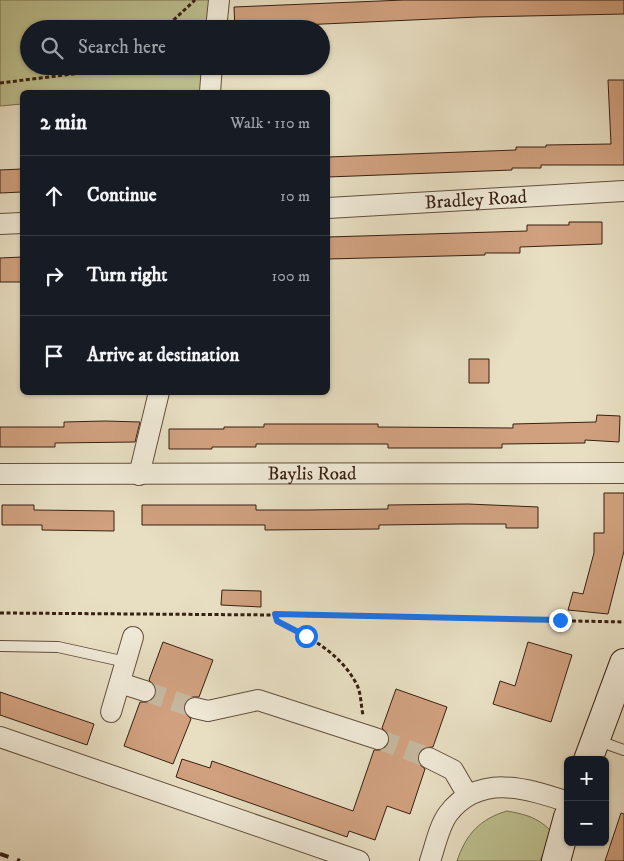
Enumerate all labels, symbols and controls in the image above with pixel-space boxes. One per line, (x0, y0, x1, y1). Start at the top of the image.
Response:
search box (20, 20, 330, 75)
icon: search (38, 34, 66, 62)
text: Search here (78, 36, 166, 59)
text: 2 min (40, 110, 87, 136)
text: Walk · 110 m (230, 113, 310, 133)
icon: ahead (40, 182, 68, 210)
text: Continue (87, 184, 157, 207)
street label: Bradley Road (424, 185, 528, 214)
text: 10 m (280, 186, 310, 206)
icon: right (40, 262, 68, 290)
text: Turn right (87, 264, 167, 287)
text: 100 m (272, 266, 310, 286)
icon: arrive (40, 342, 68, 370)
text: Arrive at destination (87, 344, 239, 367)
street label: Baylis Road (267, 462, 357, 485)
route end (549, 609, 572, 632)
route start (295, 625, 318, 648)
map controls (564, 756, 609, 846)
button: + (564, 756, 609, 801)
button: − (564, 801, 609, 846)

